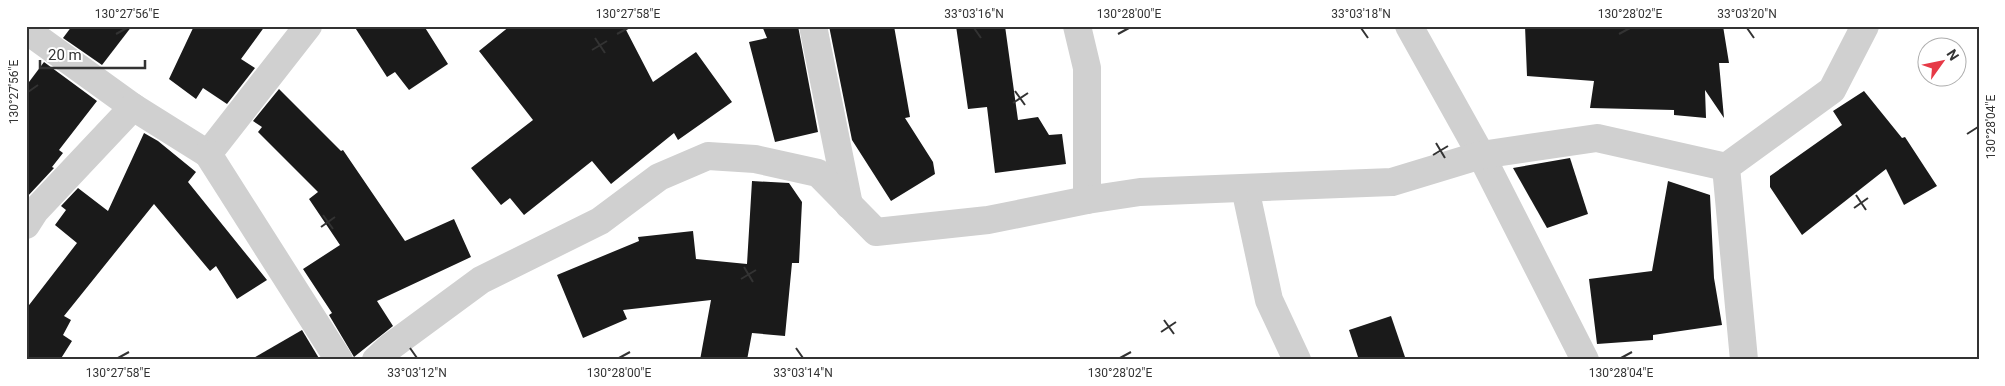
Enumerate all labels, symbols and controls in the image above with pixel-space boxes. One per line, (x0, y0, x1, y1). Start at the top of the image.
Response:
text: 130°27'56"E (95, 7, 159, 21)
text: 130°27'58"E (596, 7, 660, 21)
text: 33°03'16"N (944, 7, 1004, 21)
text: 130°28'00"E (1097, 7, 1161, 21)
text: 33°03'18"N (1331, 7, 1391, 21)
text: 130°28'02"E (1598, 7, 1662, 21)
text: 33°03'20"N (1717, 7, 1777, 21)
scale bar (40, 38, 145, 70)
north arrow (1918, 38, 1968, 88)
text: 20 m (48, 46, 82, 64)
text: N (1943, 46, 1962, 63)
text: 130°27'56"E (7, 60, 21, 124)
text: 130°28'04"E (1984, 95, 1998, 159)
text: 130°27'58"E (86, 366, 150, 380)
text: 33°03'12"N (387, 366, 447, 380)
text: 130°28'00"E (587, 366, 651, 380)
text: 33°03'14"N (773, 366, 833, 380)
text: 130°28'02"E (1088, 366, 1152, 380)
text: 130°28'04"E (1589, 366, 1653, 380)

